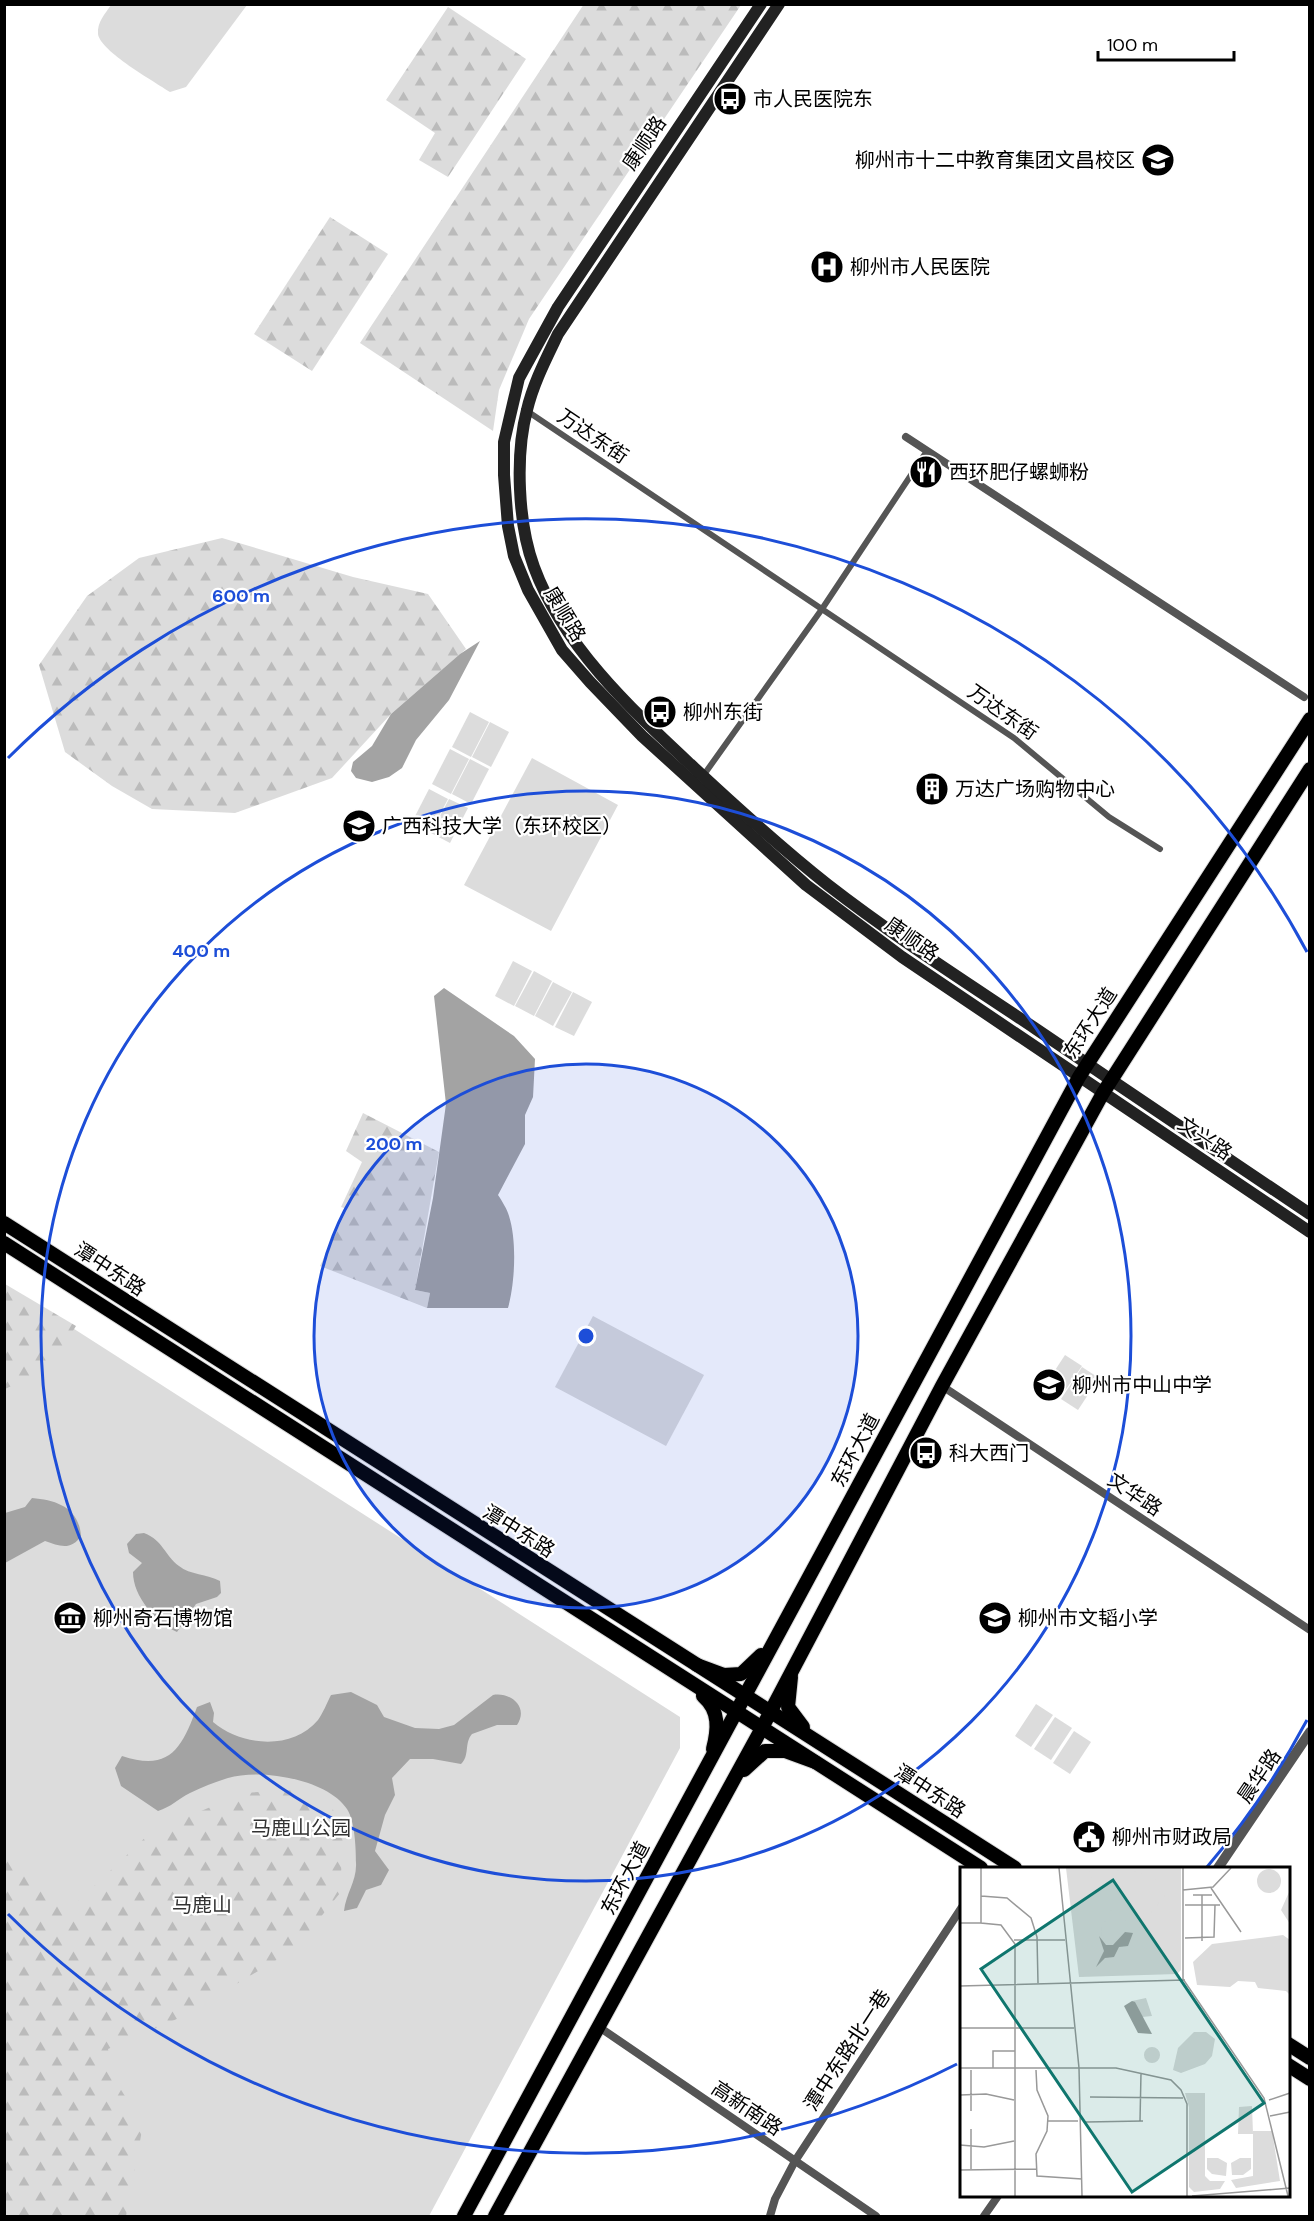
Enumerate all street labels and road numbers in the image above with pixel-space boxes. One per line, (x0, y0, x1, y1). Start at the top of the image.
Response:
street label: 康顺路 (616, 111, 672, 175)
street label: 万达东街 (553, 403, 633, 469)
street label: 康顺路 (538, 582, 592, 646)
street label: 万达东街 (963, 678, 1043, 746)
street label: 康顺路 (880, 911, 944, 967)
street label: 东环大道 (1057, 982, 1123, 1064)
street label: 文兴路 (1173, 1110, 1237, 1166)
street label: 潭中东路 (69, 1236, 151, 1302)
street label: 东环大道 (825, 1409, 885, 1491)
street label: 文华路 (1103, 1466, 1167, 1522)
street label: 潭中东路 (478, 1499, 560, 1563)
street label: 晨华路 (1231, 1744, 1287, 1808)
street label: 潭中东路 (889, 1758, 971, 1824)
street label: 东环大道 (595, 1837, 655, 1919)
street label: 潭中东路北一巷 (798, 1984, 896, 2116)
street label: 高新南路 (707, 2075, 787, 2141)

